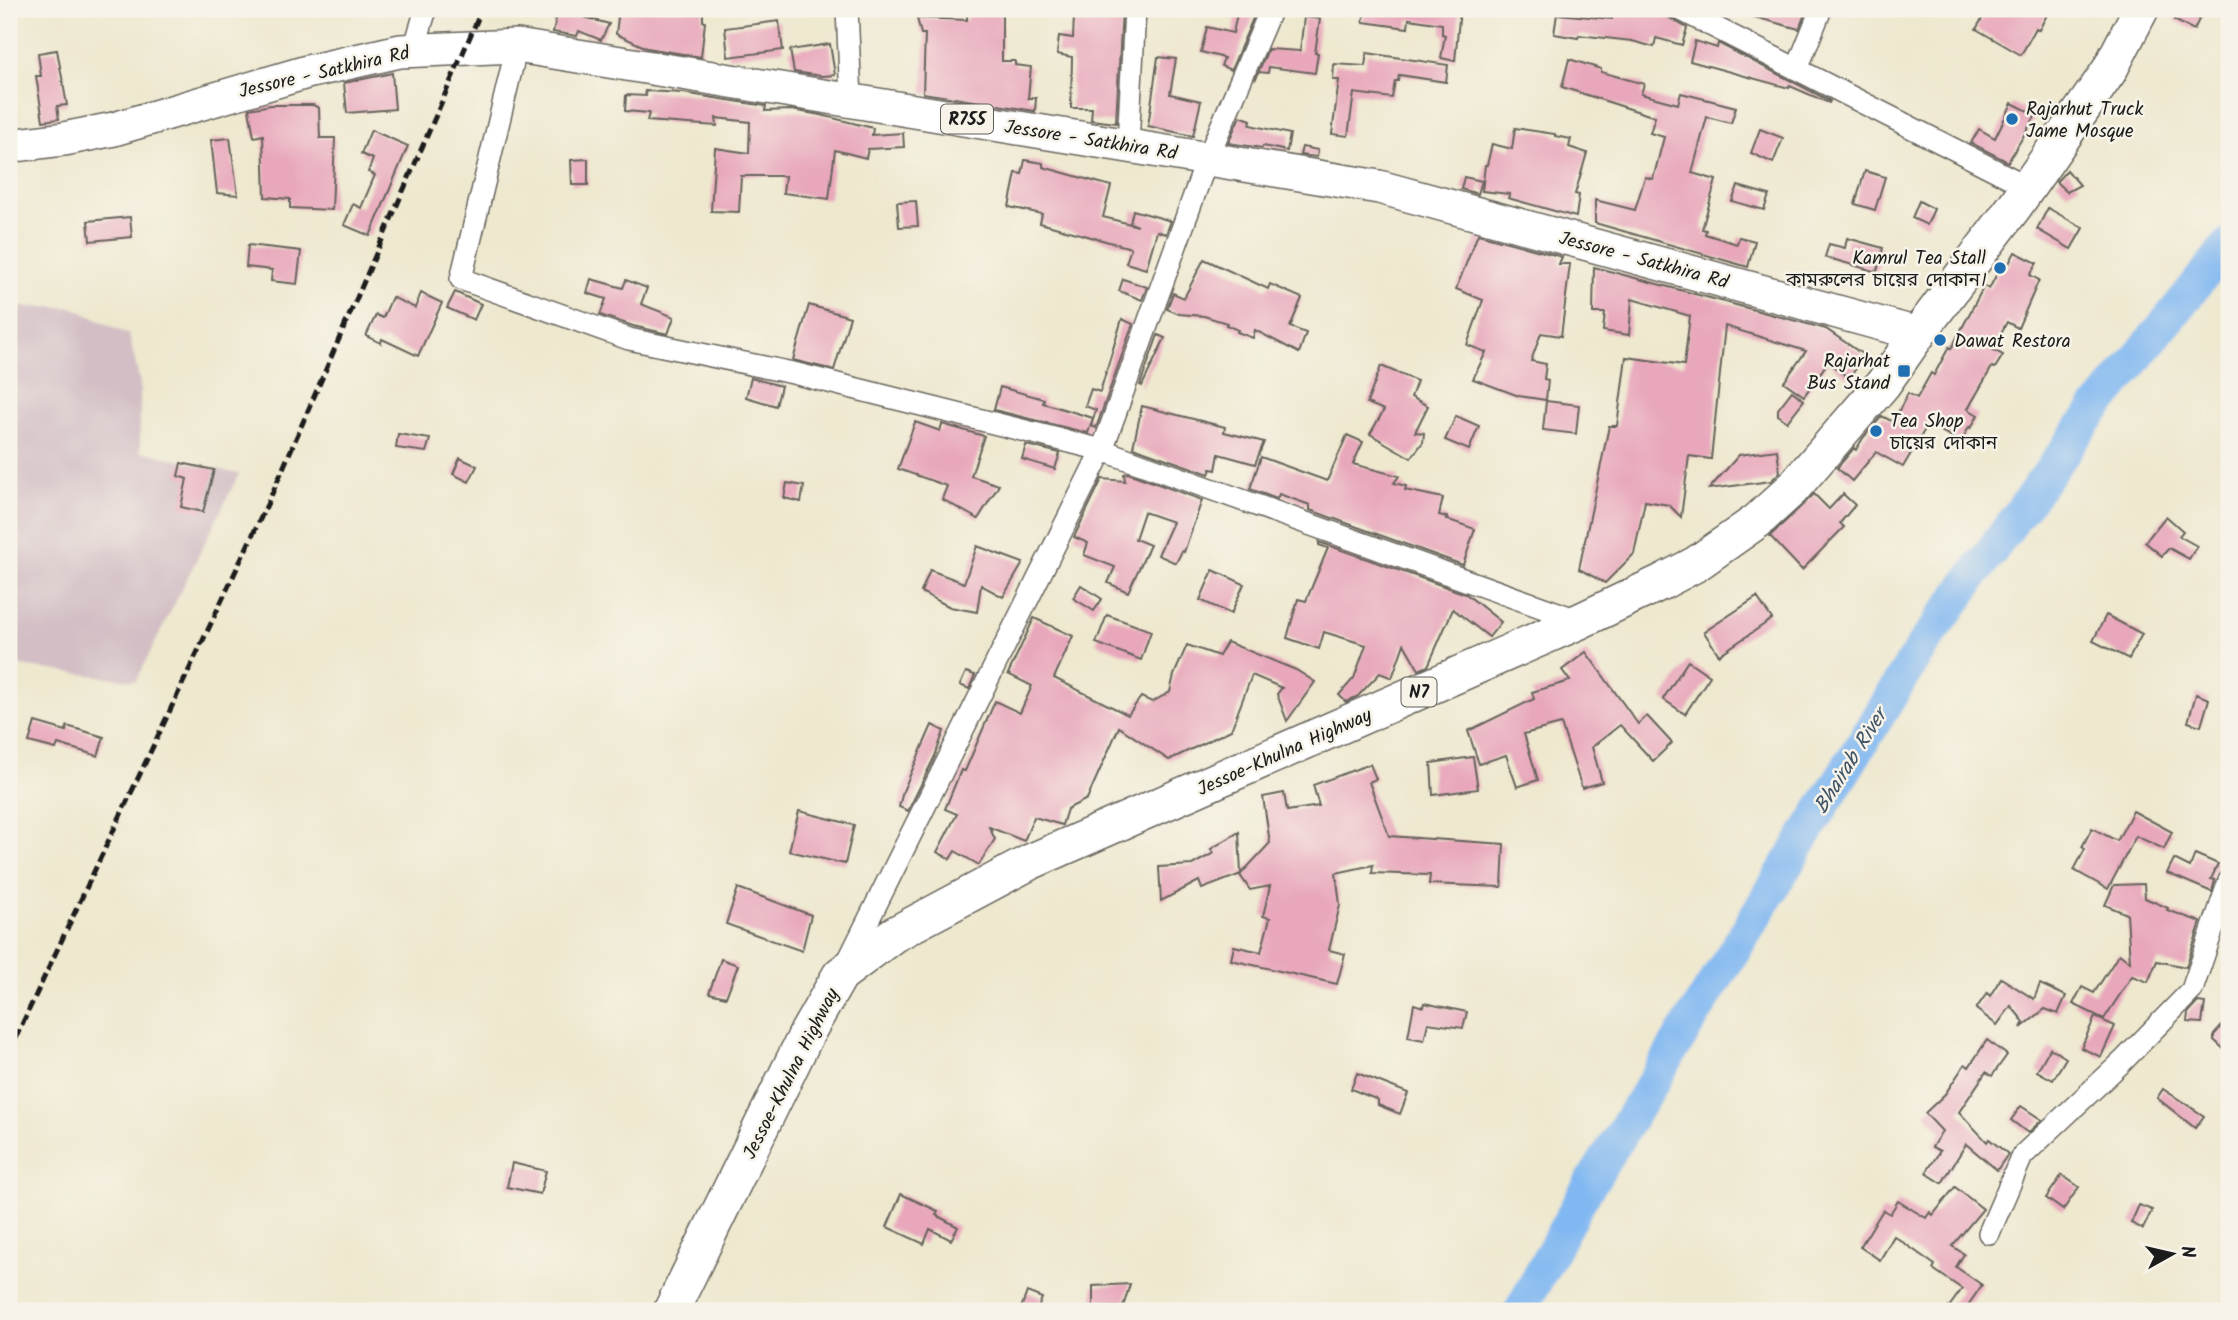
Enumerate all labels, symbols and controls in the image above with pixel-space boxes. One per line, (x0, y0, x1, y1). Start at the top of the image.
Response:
street label: Jessore - Satkhira Rd (236, 39, 413, 107)
place label: Rajarhut Truck Jame Mosque (2026, 95, 2143, 147)
road number: R755 (941, 104, 993, 134)
marker: Rajarhut Truck Jame Mosque (2004, 111, 2020, 127)
street label: Jessore - Satkhira Rd (1002, 113, 1180, 170)
street label: Jessore - Satkhira Rd (1555, 224, 1732, 298)
place label: Kamrul Tea Stall কামরুলের চায়ের দোকান। (1785, 244, 1987, 296)
marker: Kamrul Tea Stall কামরুলের চায়ের দোকান। (1992, 260, 2008, 276)
place label: Dawat Restora (1954, 327, 2071, 357)
marker: Dawat Restora (1932, 332, 1948, 348)
place label: Rajarhat Bus Stand (1807, 347, 1891, 399)
marker: Rajarhat Bus Stand (1896, 363, 1912, 379)
place label: Tea Shop চায়ের দোকান (1889, 407, 1998, 459)
marker: Tea Shop চায়ের দোকান (1868, 423, 1884, 439)
road number: N7 (1402, 678, 1436, 706)
water label: Bhairab River (1806, 699, 1899, 821)
street label: Jessoe-Khulna Highway (1193, 700, 1378, 805)
street label: Jessoe-Khulna Highway (736, 982, 848, 1165)
north arrow (2136, 1218, 2206, 1288)
text: N (2171, 1244, 2203, 1260)

